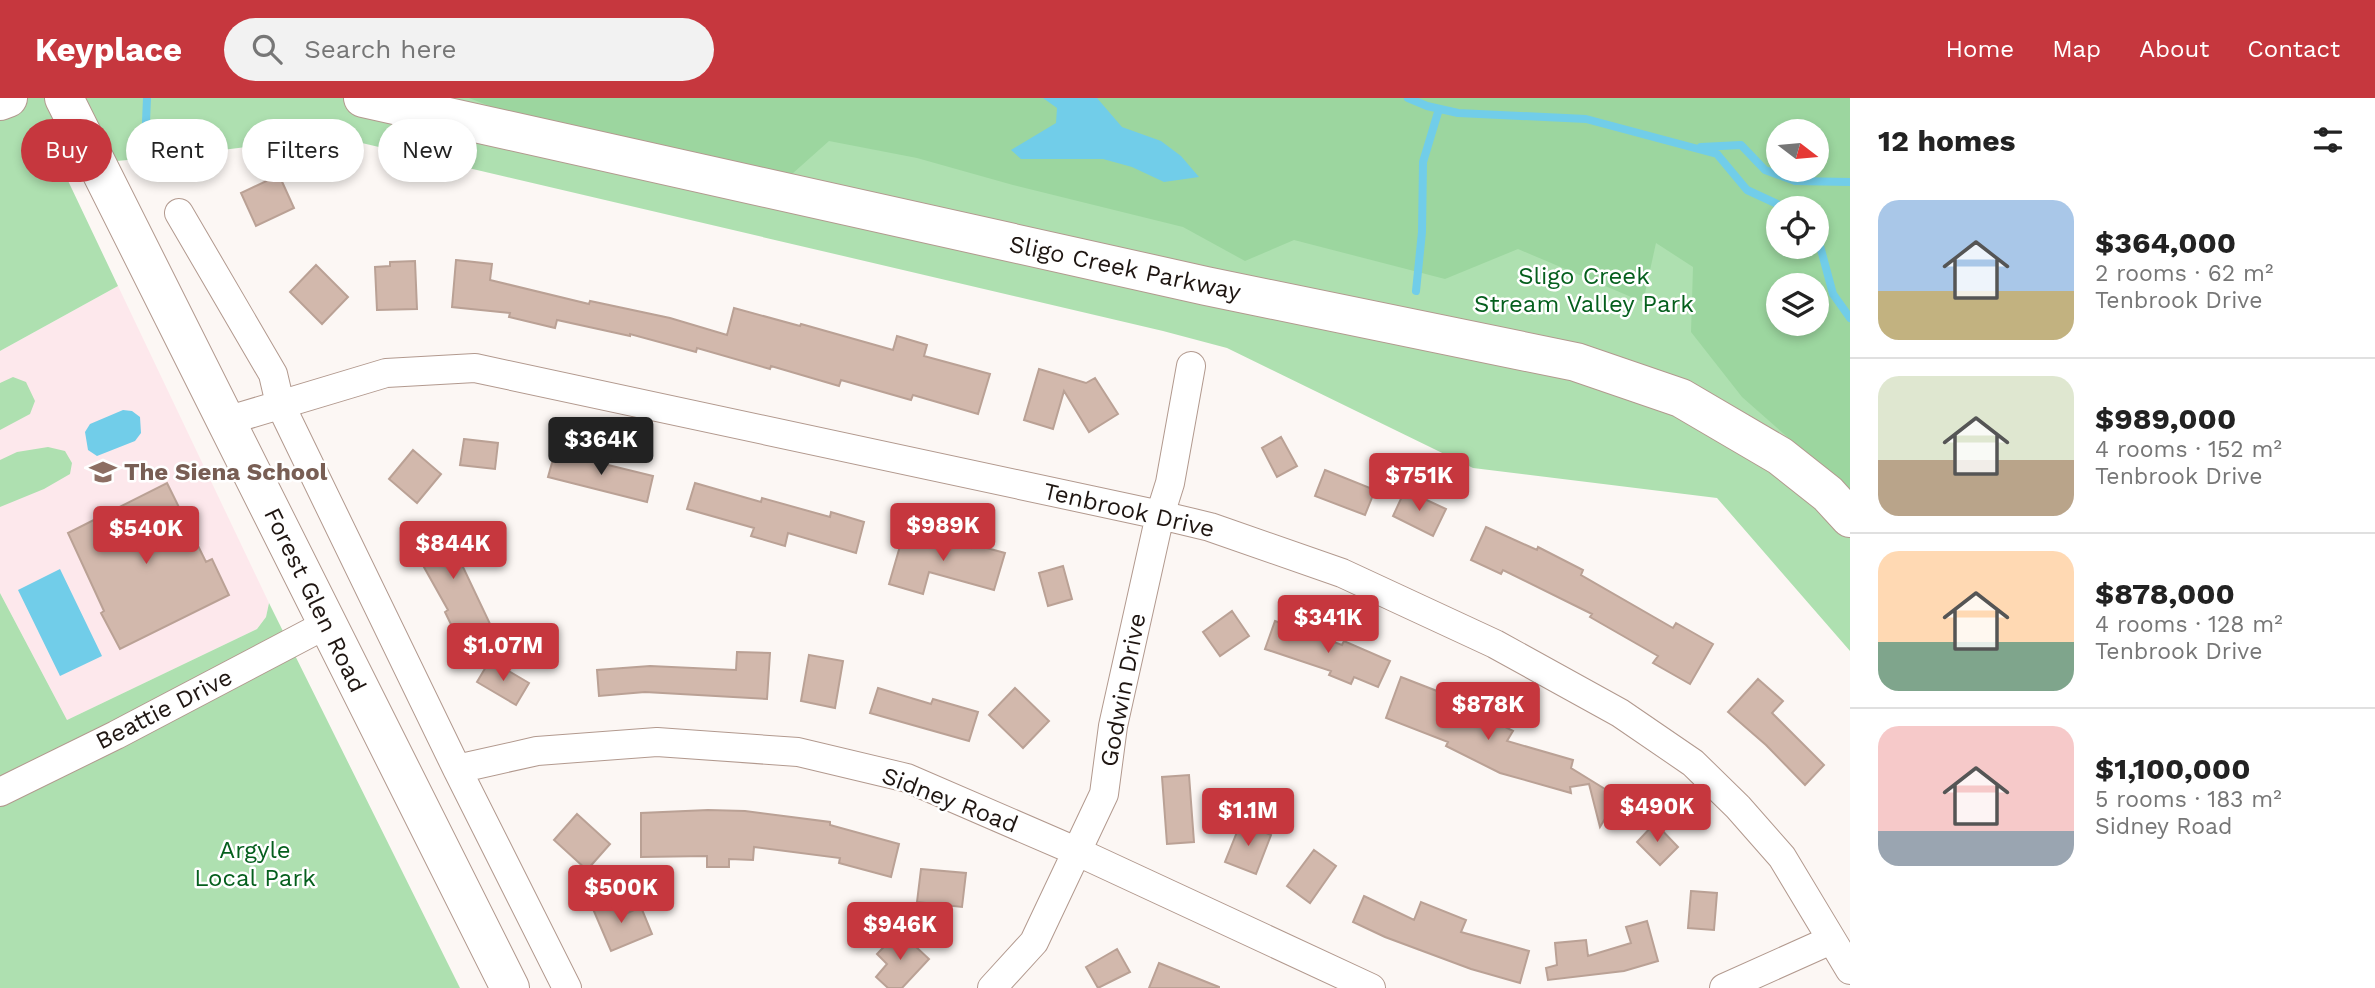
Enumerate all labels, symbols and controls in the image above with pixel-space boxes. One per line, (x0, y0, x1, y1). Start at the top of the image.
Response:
search box (224, 18, 714, 81)
text: Keyplace (35, 30, 182, 69)
icon: search (248, 30, 286, 68)
text: Search here (304, 34, 457, 64)
text: Home (1946, 35, 2014, 63)
text: Map (2052, 35, 2101, 63)
text: About (2139, 35, 2209, 63)
text: Contact (2247, 35, 2340, 63)
chip: Buy (21, 119, 112, 182)
chip: Rent (126, 119, 228, 182)
chip: Filters (242, 119, 364, 182)
chip: New (378, 119, 477, 182)
north arrow (1766, 119, 1829, 182)
map controls (1766, 119, 1829, 336)
icon: filters (2309, 121, 2347, 159)
text: 12 homes (1878, 123, 2016, 158)
button: locate (1766, 196, 1829, 259)
text: $364,000 (2095, 225, 2236, 260)
icon: home (1934, 228, 2018, 312)
street label: Sligo Creek Parkway (1007, 230, 1244, 306)
text: 2 rooms · 62 m² (2095, 260, 2273, 287)
park label: Sligo Creek Stream Valley Park (1474, 262, 1694, 318)
button: layers (1766, 273, 1829, 336)
text: Tenbrook Drive (2095, 287, 2263, 314)
text: $989,000 (2095, 401, 2236, 436)
icon: home (1934, 404, 2018, 488)
pin: $364K (552, 418, 650, 477)
text: $364K (564, 426, 638, 453)
text: 4 rooms · 152 m² (2095, 436, 2282, 463)
pin: $751K (1370, 454, 1468, 513)
school or university icon: The Siena School (88, 457, 118, 487)
place label: The Siena School (124, 458, 328, 486)
text: $751K (1385, 462, 1453, 489)
text: Tenbrook Drive (2095, 463, 2263, 490)
street label: Tenbrook Drive (1041, 477, 1217, 543)
street label: Forest Glen Road (258, 503, 372, 697)
pin: $989K (894, 504, 992, 563)
pin: $540K (97, 506, 195, 566)
text: $989K (906, 512, 980, 539)
text: $540K (109, 515, 183, 542)
pin: $844K (404, 522, 502, 581)
text: $844K (416, 530, 490, 557)
text: $878,000 (2095, 576, 2235, 611)
icon: home (1934, 579, 2018, 663)
pin: $341K (1279, 596, 1377, 655)
text: $341K (1294, 604, 1362, 631)
street label: Godwin Drive (1094, 611, 1152, 769)
text: 4 rooms · 128 m² (2095, 611, 2283, 638)
pin: $1.07M (446, 624, 560, 683)
text: $1.07M (463, 632, 543, 659)
text: Tenbrook Drive (2095, 638, 2263, 665)
street label: Beattie Drive (91, 663, 237, 755)
pin: $878K (1439, 682, 1537, 742)
text: $878K (1452, 691, 1524, 718)
text: $1,100,000 (2095, 751, 2250, 786)
icon: home (1934, 754, 2018, 838)
street label: Sidney Road (878, 761, 1022, 839)
pin: $490K (1608, 784, 1706, 844)
text: 5 rooms · 183 m² (2095, 786, 2282, 813)
pin: $1.1M (1199, 788, 1297, 848)
text: $490K (1620, 793, 1694, 820)
text: $1.1M (1218, 797, 1278, 824)
text: Sidney Road (2095, 813, 2232, 840)
park label: Argyle Local Park (194, 836, 316, 892)
pin: $500K (572, 866, 670, 925)
text: $500K (584, 874, 658, 901)
pin: $946K (851, 902, 949, 962)
text: $946K (863, 911, 937, 938)

